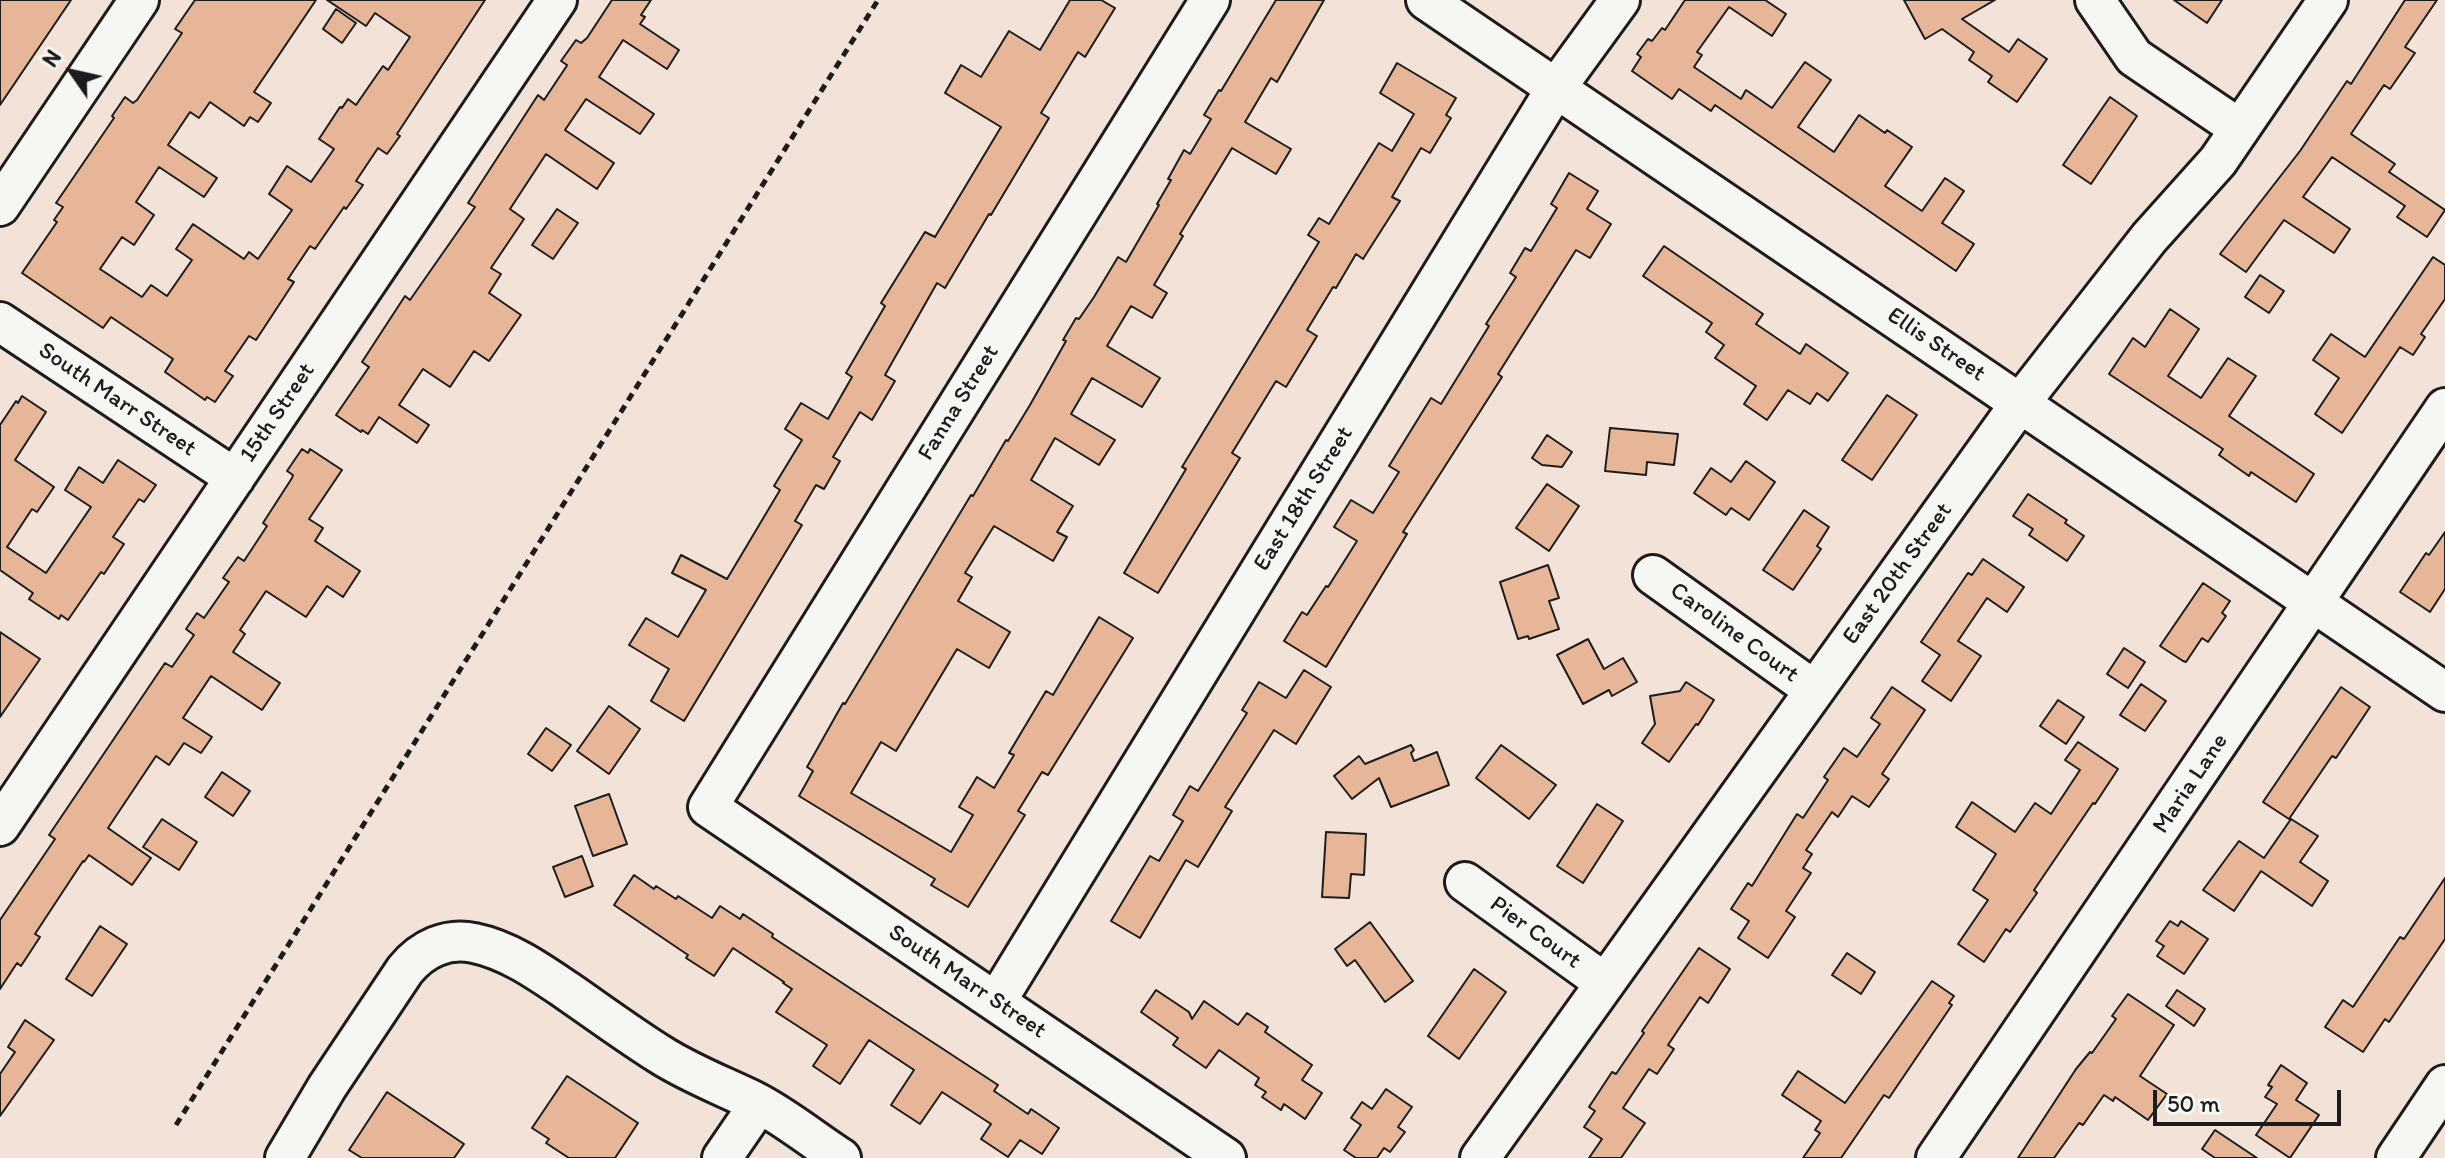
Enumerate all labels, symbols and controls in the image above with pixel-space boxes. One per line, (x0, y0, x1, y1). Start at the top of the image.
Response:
north arrow (32, 32, 112, 112)
text: N (36, 45, 67, 72)
street label: Ellis Street (1881, 302, 1991, 388)
street label: South Marr Street (33, 337, 201, 463)
street label: Fanna Street (912, 340, 1006, 466)
street label: 15th Street (234, 358, 322, 468)
street label: East 18th Street (1248, 421, 1360, 577)
street label: East 20th Street (1837, 497, 1959, 651)
street label: Caroline Court (1664, 577, 1804, 689)
street label: Maria Lane (2147, 728, 2235, 840)
street label: Pier Court (1484, 890, 1586, 976)
street label: South Marr Street (883, 919, 1051, 1045)
scale bar (2157, 1074, 2345, 1124)
text: 50 m (2167, 1089, 2220, 1118)

